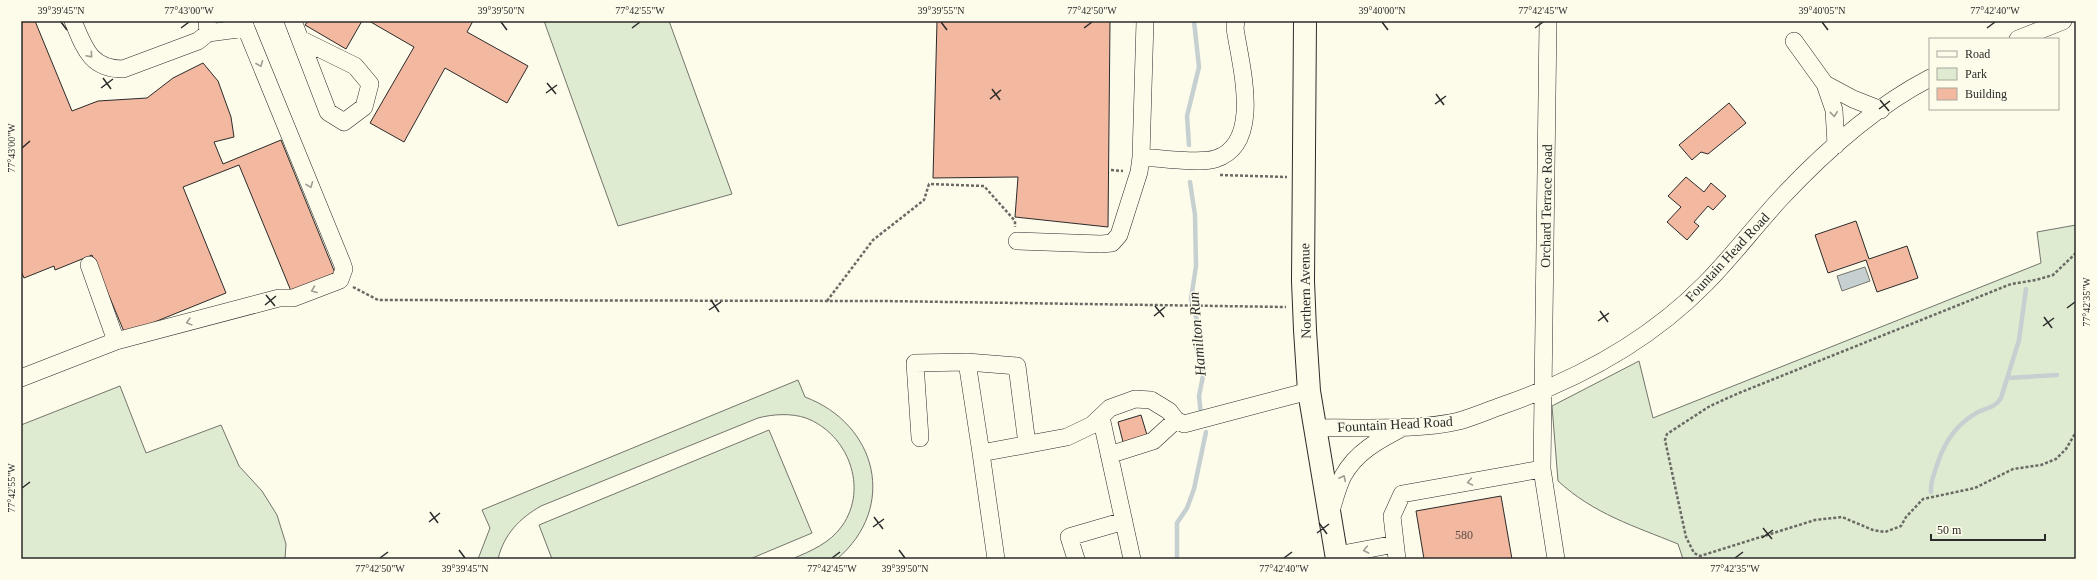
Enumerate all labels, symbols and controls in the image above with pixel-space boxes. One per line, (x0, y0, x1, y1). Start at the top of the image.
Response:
text: 39°39'45"N (37, 5, 85, 16)
text: 77°43'00"W (164, 5, 214, 16)
text: 39°39'50"N (477, 5, 525, 16)
text: 77°42'55"W (615, 5, 665, 16)
text: 39°39'55"N (917, 5, 965, 16)
text: 77°42'50"W (1067, 5, 1117, 16)
text: 39°40'00"N (1358, 5, 1406, 16)
text: 77°42'45"W (1518, 5, 1568, 16)
text: 39°40'05"N (1798, 5, 1846, 16)
text: 77°42'40"W (1970, 5, 2020, 16)
legend (1929, 38, 2059, 110)
text: Road (1965, 47, 1990, 61)
one-way arrow (86, 51, 93, 58)
one-way arrow (256, 61, 264, 68)
text: Park (1965, 67, 1987, 81)
text: Building (1965, 87, 2007, 101)
one-way arrow (1829, 110, 1838, 117)
text: 77°43'00"W (6, 123, 17, 173)
street label: Orchard Terrace Road (1538, 144, 1555, 268)
one-way arrow (305, 180, 313, 188)
street label: Fountain Head Road (1682, 210, 1772, 305)
street label: Northern Avenue (1297, 243, 1314, 339)
text: 77°42'35"W (2081, 277, 2092, 327)
one-way arrow (310, 285, 317, 293)
water label: Hamilton Run (1185, 291, 1209, 378)
one-way arrow (185, 317, 192, 326)
street label: Fountain Head Road (1337, 414, 1453, 435)
text: 77°42'55"W (6, 463, 17, 513)
one-way arrow (1338, 475, 1346, 482)
one-way arrow (1467, 477, 1473, 486)
scale bar (1931, 516, 2045, 542)
text: 50 m (1937, 523, 1962, 537)
house number: 580 (1455, 528, 1473, 542)
one-way arrow (1363, 545, 1369, 553)
text: 77°42'50"W (355, 563, 405, 574)
text: 39°39'45"N (441, 563, 489, 574)
text: 77°42'45"W (807, 563, 857, 574)
text: 39°39'50"N (881, 563, 929, 574)
text: 77°42'40"W (1259, 563, 1309, 574)
text: 77°42'35"W (1710, 563, 1760, 574)

